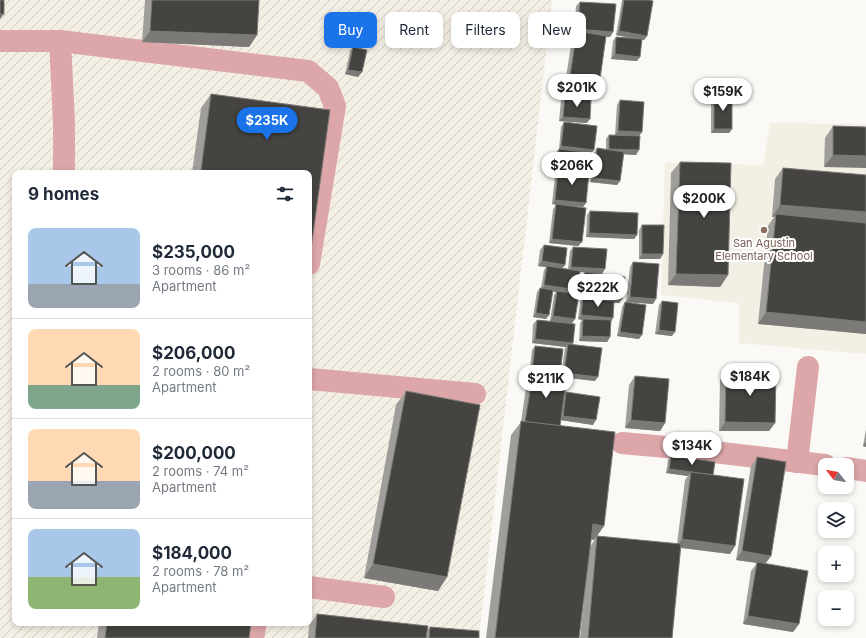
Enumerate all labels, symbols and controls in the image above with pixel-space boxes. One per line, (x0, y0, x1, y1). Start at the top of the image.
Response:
chip: Buy (324, 12, 377, 48)
chip: Rent (385, 12, 443, 48)
chip: Filters (451, 12, 520, 48)
chip: New (528, 12, 586, 48)
pin: $201K (549, 74, 605, 108)
pin: $159K (695, 78, 751, 112)
text: $201K (557, 79, 597, 95)
text: $159K (703, 83, 743, 99)
pin: $235K (239, 107, 295, 141)
text: $235K (246, 112, 288, 128)
pin: $206K (544, 152, 600, 186)
text: $206K (550, 157, 594, 173)
icon: filters (274, 183, 296, 205)
text: 9 homes (28, 184, 99, 204)
pin: $200K (676, 185, 732, 219)
text: $200K (682, 190, 726, 206)
marker: San Agustin Elementary School (759, 225, 769, 235)
place label: San Agustin Elementary School (715, 236, 813, 263)
text: $235,000 (152, 242, 235, 262)
icon: home (60, 244, 108, 292)
text: 3 rooms · 86 m² (152, 262, 250, 278)
pin: $222K (570, 274, 626, 308)
text: Apartment (152, 278, 217, 294)
text: $222K (577, 279, 619, 295)
text: $206,000 (152, 343, 235, 363)
icon: home (60, 345, 108, 393)
text: 2 rooms · 80 m² (152, 363, 250, 379)
pin: $184K (722, 363, 778, 397)
pin: $211K (518, 365, 574, 399)
text: $184K (730, 368, 770, 384)
text: $211K (527, 370, 565, 386)
text: Apartment (152, 379, 217, 395)
pin: $134K (664, 432, 720, 466)
text: $134K (672, 437, 712, 453)
text: $200,000 (152, 443, 236, 463)
icon: home (60, 445, 108, 493)
north arrow (818, 458, 854, 494)
map controls (818, 458, 854, 626)
text: 2 rooms · 74 m² (152, 463, 249, 479)
text: Apartment (152, 479, 217, 495)
button: layers (818, 502, 854, 538)
text: $184,000 (152, 543, 232, 563)
icon: home (60, 545, 108, 593)
button: + (818, 546, 854, 582)
text: 2 rooms · 78 m² (152, 563, 249, 579)
text: Apartment (152, 579, 217, 595)
button: − (818, 590, 854, 626)

